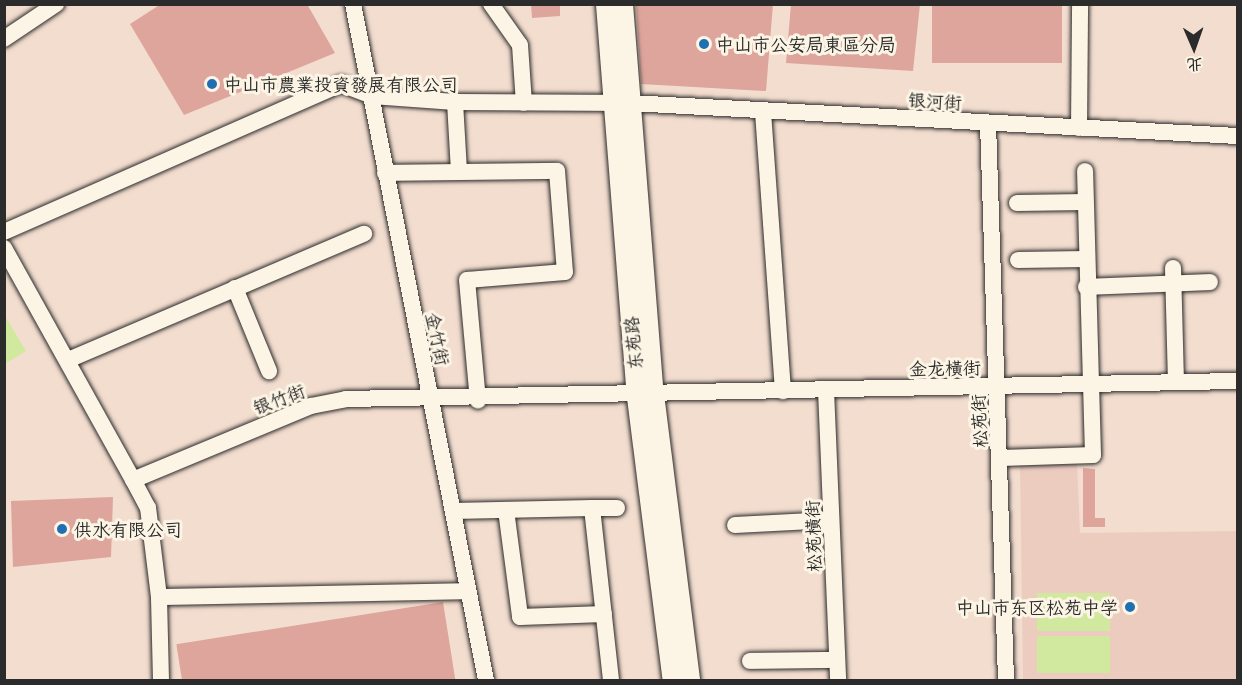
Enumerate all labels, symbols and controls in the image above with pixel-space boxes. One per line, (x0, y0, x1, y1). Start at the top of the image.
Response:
north arrow (1164, 18, 1224, 78)
place label: 中山市公安局東區分局 (716, 33, 896, 55)
marker: 中山市公安局東區分局 (697, 37, 711, 51)
text: 北 (1186, 54, 1203, 78)
place label: 中山市農業投資發展有限公司 (224, 73, 458, 95)
marker: 中山市農業投資發展有限公司 (205, 77, 219, 91)
street label: 银河街 (907, 89, 963, 113)
street label: 金竹街 (422, 310, 454, 368)
street label: 东苑路 (620, 315, 646, 371)
street label: 金龙横街 (909, 357, 981, 379)
street label: 银竹街 (250, 379, 308, 419)
street label: 松苑街 (967, 393, 991, 449)
street label: 松苑横街 (801, 500, 825, 572)
place label: 供水有限公司 (74, 518, 182, 540)
marker: 供水有限公司 (55, 522, 69, 536)
place label: 中山市东区松苑中学 (956, 596, 1118, 618)
marker: 中山市东区松苑中学 (1123, 600, 1137, 614)

